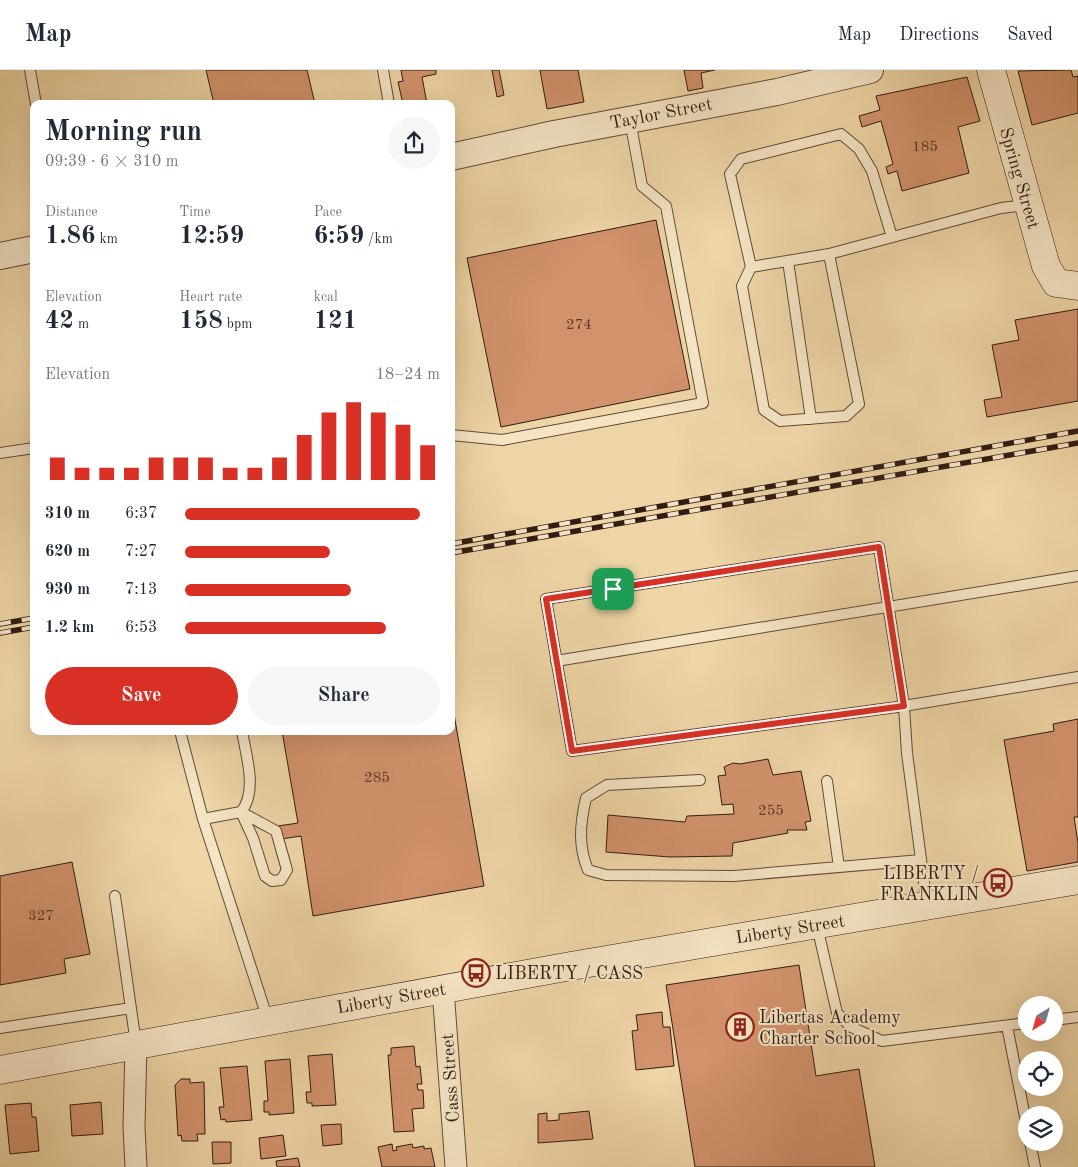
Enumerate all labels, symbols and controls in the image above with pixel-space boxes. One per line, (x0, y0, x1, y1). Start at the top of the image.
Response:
text: Map (25, 23, 72, 47)
text: Map (838, 26, 871, 44)
text: Directions (899, 26, 979, 44)
text: Saved (1007, 26, 1053, 44)
street label: Taylor Street (608, 95, 714, 133)
button: share (388, 117, 440, 169)
text: Morning run (45, 119, 202, 147)
street label: Spring Street (996, 125, 1042, 231)
house number: 185 (912, 140, 938, 155)
text: 09:39 · 6 × 310 m (45, 154, 178, 170)
text: Distance (45, 205, 98, 219)
text: Time (179, 205, 211, 219)
text: Pace (314, 205, 342, 219)
text: 1.86 (45, 224, 96, 249)
text: 12:59 (179, 224, 244, 249)
text: 6:59 (314, 224, 364, 249)
text: km (96, 232, 118, 246)
text: /km (364, 232, 393, 246)
text: Elevation (45, 290, 102, 304)
text: Heart rate (179, 290, 242, 304)
text: kcal (314, 290, 338, 304)
text: 42 (45, 309, 74, 334)
text: 158 (179, 309, 223, 334)
text: 121 (314, 309, 357, 334)
text: m (74, 317, 89, 331)
text: bpm (223, 317, 252, 331)
house number: 274 (566, 318, 592, 333)
text: Elevation (45, 367, 110, 383)
text: 18–24 m (376, 367, 440, 383)
text: 310 m (45, 506, 90, 522)
text: 6:37 (125, 506, 157, 522)
text: 620 m (45, 544, 90, 560)
text: 7:27 (125, 544, 157, 560)
pin (592, 568, 634, 610)
icon: arrive (599, 575, 627, 603)
text: 930 m (45, 582, 90, 598)
text: 7:13 (125, 582, 157, 598)
text: 1.2 km (45, 620, 94, 636)
text: 6:53 (125, 620, 157, 636)
button: Save (45, 667, 238, 725)
button: Share (248, 667, 440, 725)
house number: 285 (364, 771, 390, 786)
house number: 255 (758, 804, 784, 819)
place label: LIBERTY / FRANKLIN (880, 865, 979, 904)
bus stop icon: LIBERTY / FRANKLIN (983, 868, 1013, 898)
house number: 327 (28, 909, 54, 924)
street label: Liberty Street (734, 912, 846, 948)
bus stop icon: LIBERTY / CASS (461, 958, 491, 988)
place label: LIBERTY / CASS (495, 965, 643, 983)
street label: Liberty Street (335, 981, 447, 1017)
north arrow (1018, 996, 1062, 1041)
map controls (1018, 996, 1063, 1151)
place label: Libertas Academy Charter School (759, 1009, 901, 1048)
building icon: Libertas Academy Charter School (725, 1012, 755, 1042)
street label: Cass Street (439, 1033, 463, 1123)
button: locate (1018, 1051, 1063, 1096)
button: layers (1018, 1106, 1063, 1151)

